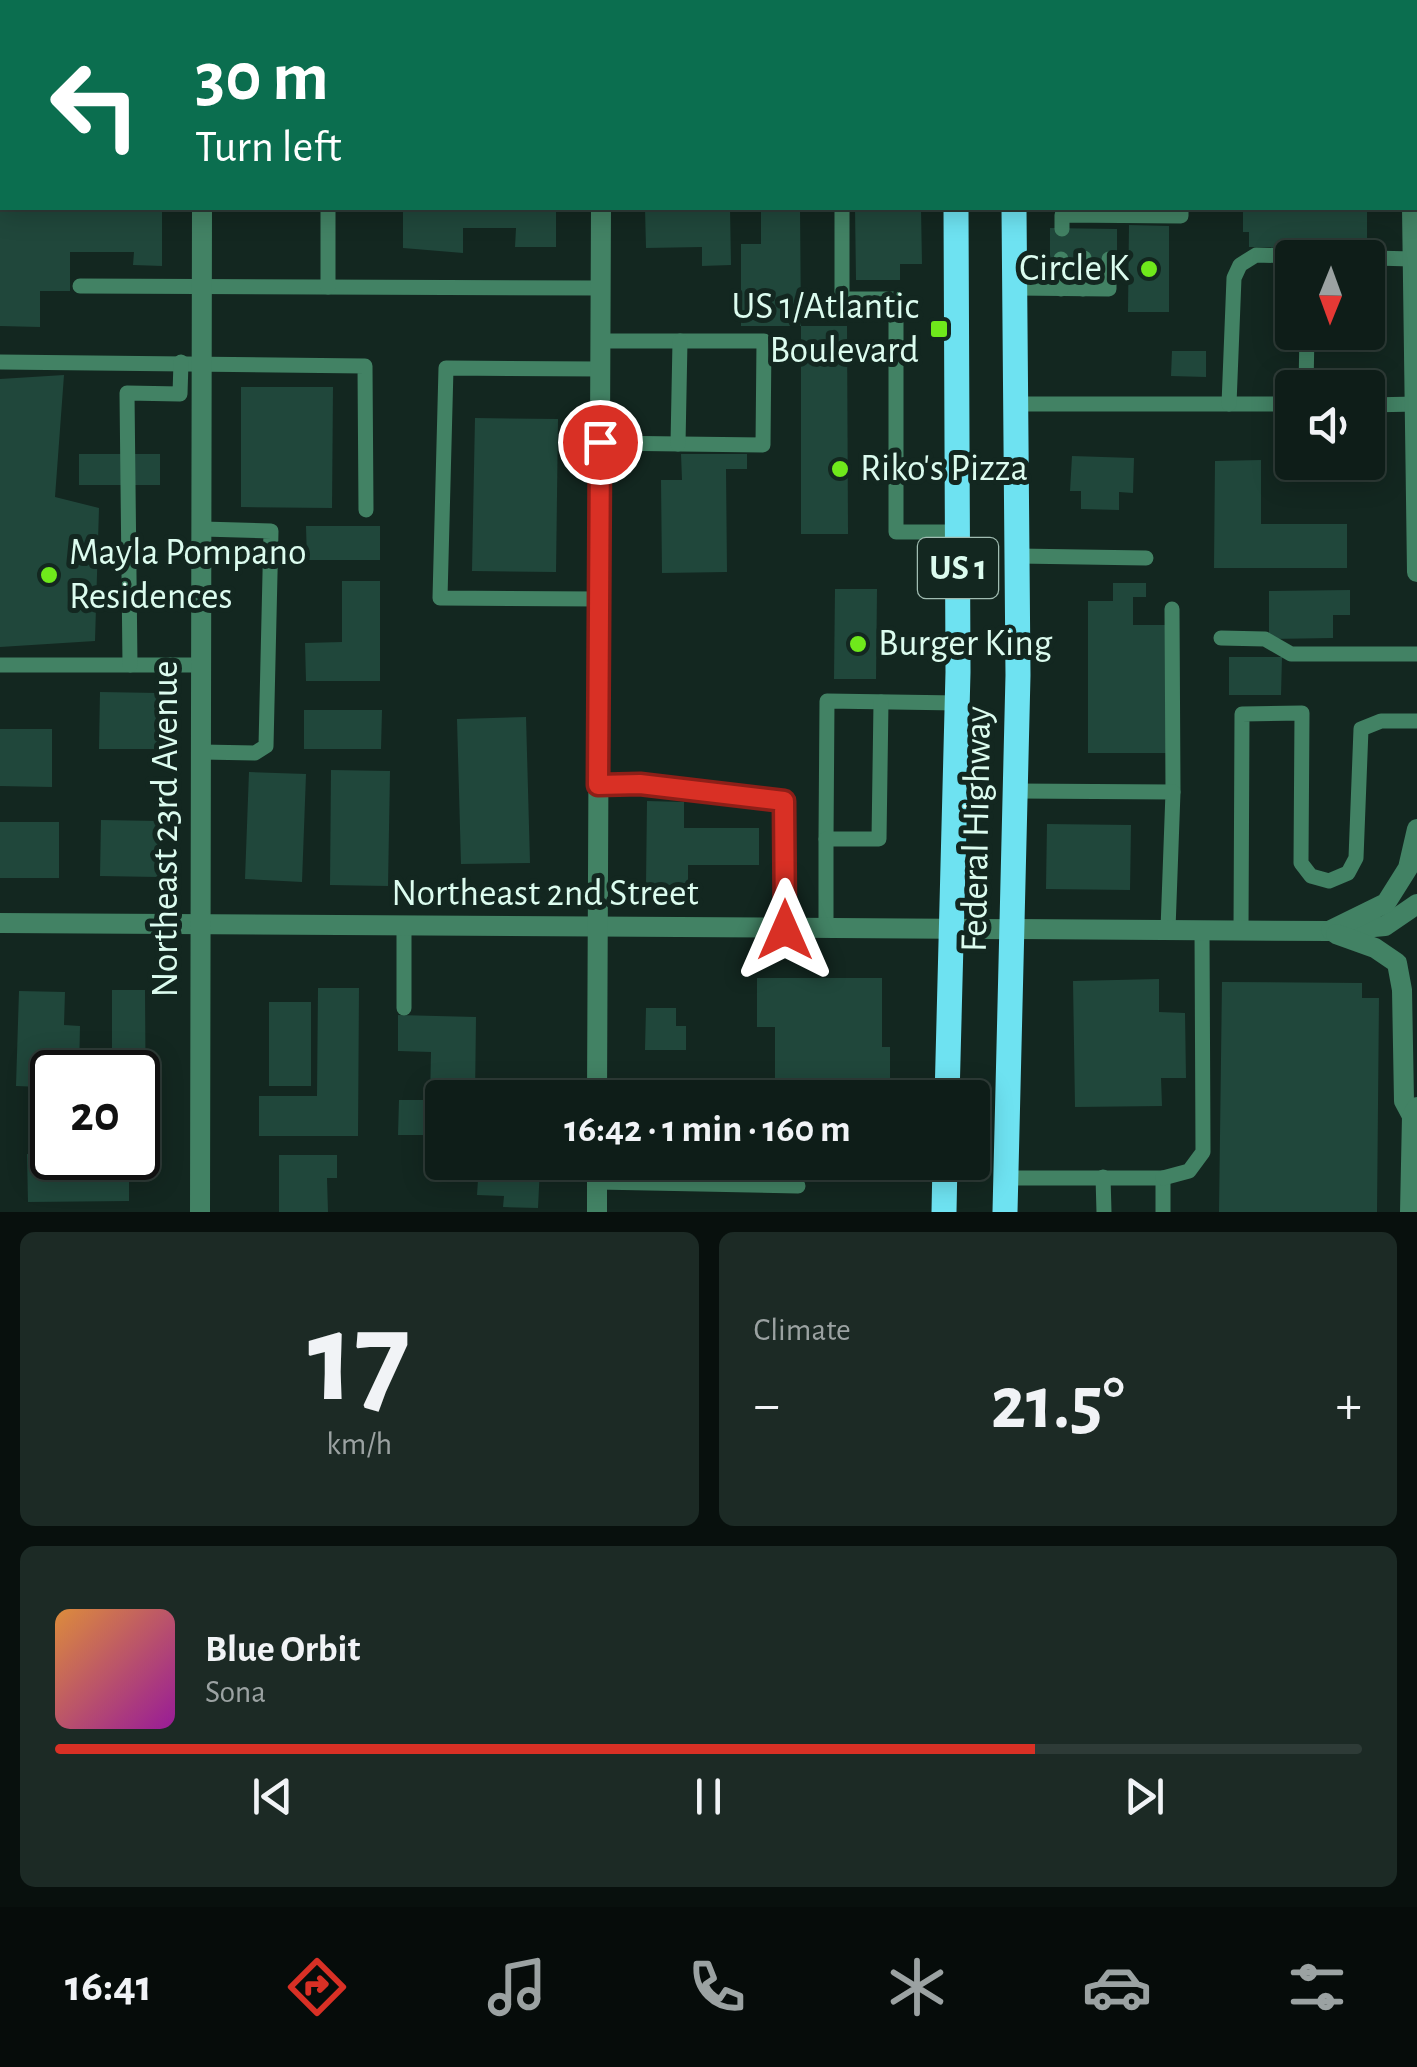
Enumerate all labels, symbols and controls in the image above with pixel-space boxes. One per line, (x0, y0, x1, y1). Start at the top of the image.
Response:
icon: left (30, 40, 160, 170)
text: 30 m (195, 43, 329, 113)
text: Turn left (195, 125, 342, 170)
north arrow (1275, 240, 1385, 350)
map controls (1275, 240, 1385, 480)
place label: Circle K (1019, 250, 1129, 288)
marker: Circle K (1138, 258, 1160, 280)
place label: US 1/Atlantic Boulevard (732, 288, 919, 370)
marker: US 1/Atlantic Boulevard (928, 318, 950, 340)
button: sound (1275, 370, 1385, 480)
pin (558, 400, 643, 485)
icon: arrive (573, 415, 628, 470)
place label: Riko's Pizza (860, 450, 1028, 488)
marker: Riko's Pizza (829, 458, 851, 480)
place label: Mayla Pompano Residences (69, 534, 307, 616)
road number: US 1 (918, 538, 998, 598)
marker: Mayla Pompano Residences (38, 564, 60, 586)
place label: Burger King (878, 625, 1053, 663)
marker: Burger King (847, 633, 869, 655)
street label: Northeast 23rd Avenue (147, 660, 185, 998)
street label: Federal Highway (956, 706, 998, 952)
street label: Northeast 2nd Street (391, 875, 699, 913)
position arrow (733, 878, 837, 982)
speed limit sign: 20 (30, 1050, 160, 1180)
text: 16:42 · 1 min · 160 m (564, 1111, 851, 1149)
text: 17 (308, 1295, 411, 1425)
text: Climate (754, 1314, 851, 1346)
text: 21.5° (991, 1367, 1125, 1442)
text: − (754, 1378, 780, 1433)
text: + (1336, 1378, 1362, 1433)
text: km/h (326, 1428, 392, 1460)
text: Blue Orbit (205, 1631, 360, 1669)
text: Sona (205, 1676, 266, 1708)
icon: previous (245, 1769, 300, 1824)
icon: pause (681, 1769, 736, 1824)
icon: next (1117, 1769, 1172, 1824)
icon: directions (282, 1952, 352, 2022)
icon: music (482, 1952, 552, 2022)
icon: phone (682, 1952, 752, 2022)
icon: climate (882, 1952, 952, 2022)
icon: car (1082, 1952, 1152, 2022)
icon: filters (1282, 1952, 1352, 2022)
text: 16:41 (65, 1964, 152, 2009)

